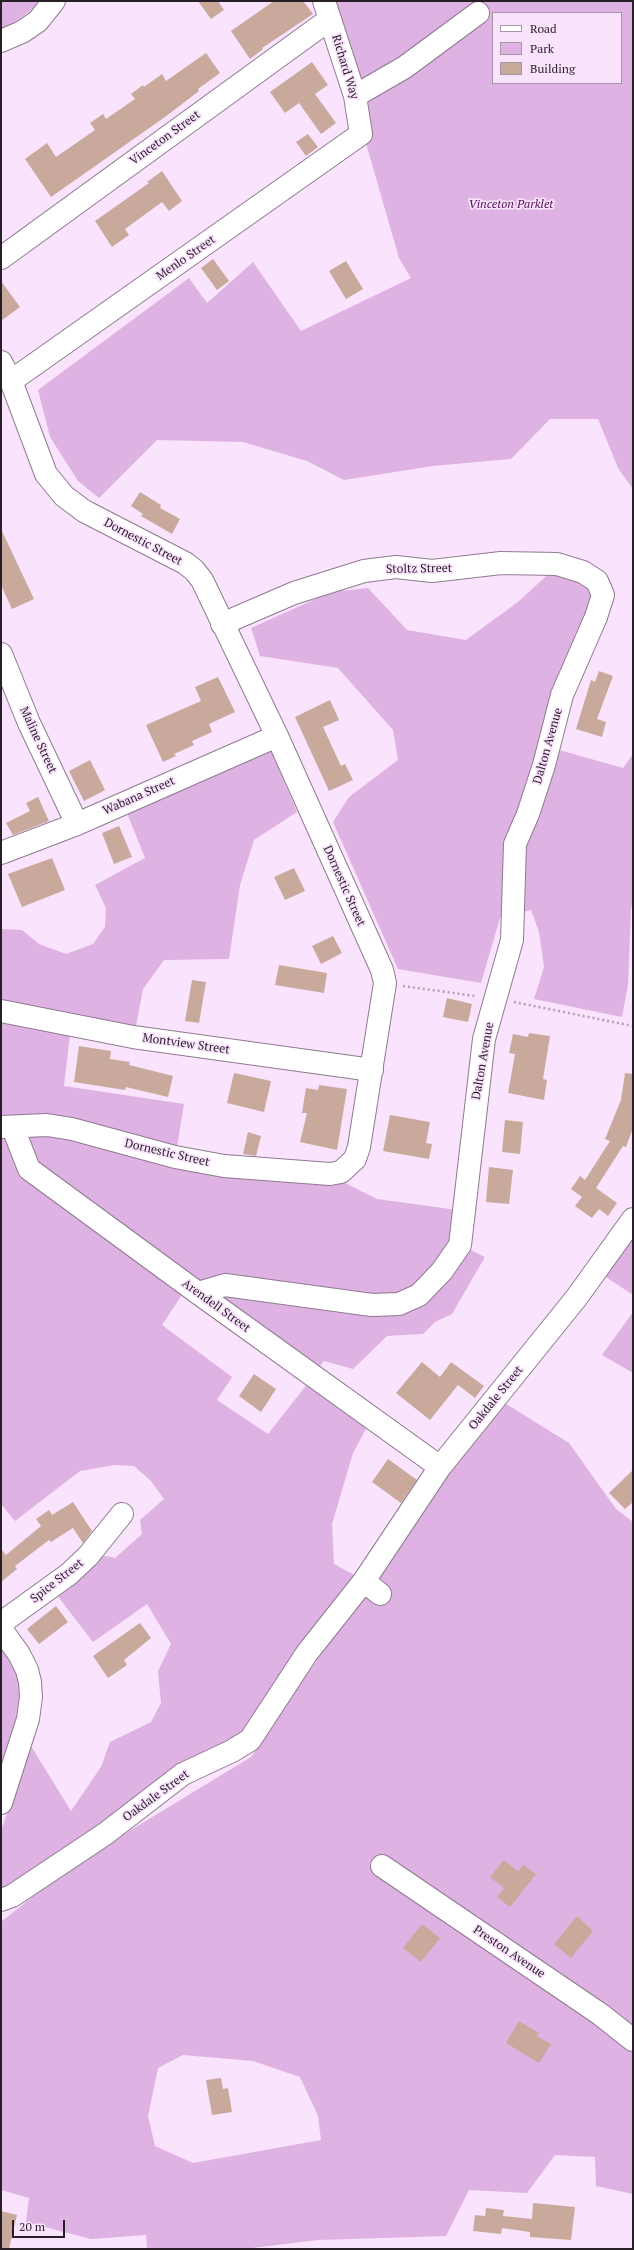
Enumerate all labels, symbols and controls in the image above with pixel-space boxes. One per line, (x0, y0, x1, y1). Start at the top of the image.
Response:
legend (492, 12, 622, 84)
text: Road (530, 21, 557, 36)
street label: Richard Way (328, 33, 362, 101)
text: Park (530, 41, 554, 56)
text: Building (530, 61, 575, 76)
street label: Vinceton Street (127, 108, 203, 168)
park label: Vinceton Parklet (469, 198, 553, 212)
street label: Menlo Street (154, 232, 218, 284)
street label: Dornestic Street (101, 515, 185, 569)
street label: Stoltz Street (386, 561, 452, 577)
street label: Maline Street (16, 704, 60, 776)
street label: Dalton Avenue (530, 706, 566, 786)
street label: Wabana Street (101, 774, 177, 818)
street label: Dornestic Street (320, 843, 368, 929)
street label: Dalton Avenue (469, 1021, 497, 1101)
street label: Montview Street (141, 1031, 231, 1057)
street label: Dornestic Street (123, 1136, 211, 1170)
street label: Arendell Street (179, 1276, 253, 1336)
street label: Oakdale Street (466, 1363, 526, 1433)
street label: Spice Street (28, 1556, 86, 1606)
street label: Oakdale Street (120, 1767, 192, 1825)
street label: Preston Avenue (470, 1923, 548, 1981)
scale bar (14, 2212, 67, 2238)
text: 20 m (19, 2219, 45, 2234)

